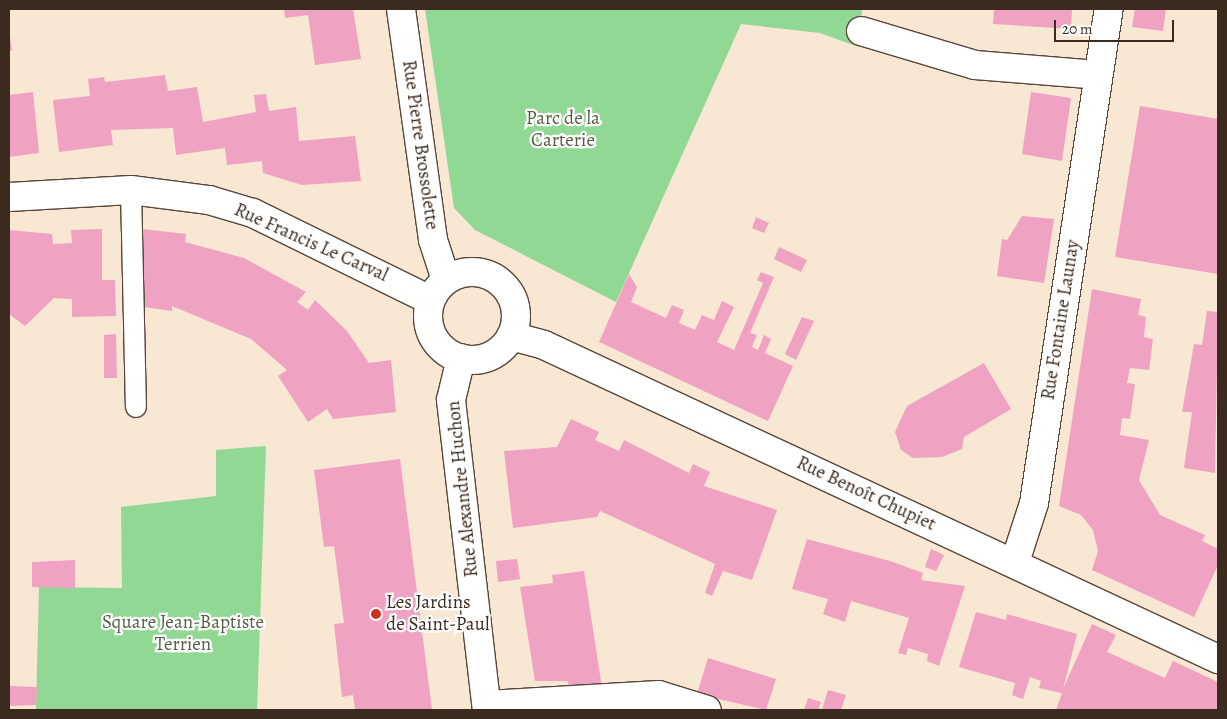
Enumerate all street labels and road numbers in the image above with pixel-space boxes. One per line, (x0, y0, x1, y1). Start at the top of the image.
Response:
street label: Rue Pierre Brossolette (397, 59, 443, 231)
street label: Rue Francis Le Carval (231, 199, 391, 287)
street label: Rue Fontaine Launay (1037, 238, 1085, 402)
street label: Rue Alexandre Huchon (442, 400, 484, 578)
street label: Rue Benoît Chupiet (793, 452, 939, 536)

